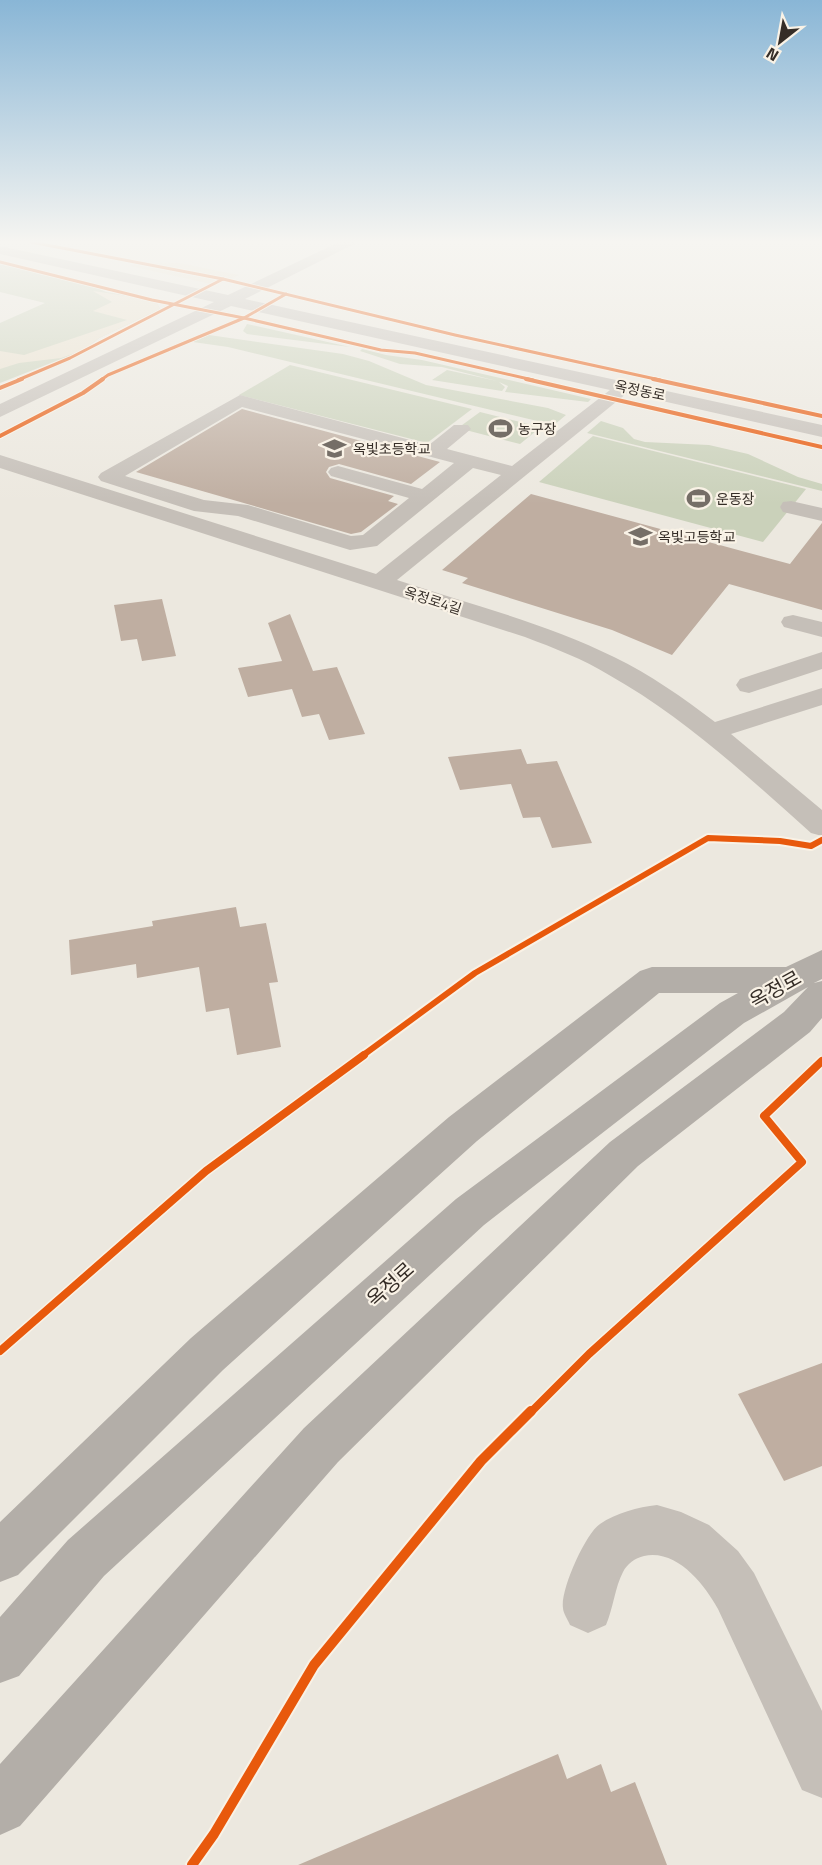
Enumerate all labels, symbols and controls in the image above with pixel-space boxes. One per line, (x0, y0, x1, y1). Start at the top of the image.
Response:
north arrow (750, 12, 810, 72)
text: N (761, 42, 783, 68)
street label: 옥정동로 (613, 374, 667, 406)
sports icon: 농구장 (487, 415, 513, 441)
place label: 농구장 (518, 418, 557, 439)
school or university icon: 옥빛초등학교 (322, 435, 348, 461)
place label: 옥빛초등학교 (353, 438, 430, 459)
sports icon: 운동장 (685, 485, 711, 511)
place label: 운동장 (716, 488, 755, 509)
school or university icon: 옥빛고등학교 (627, 523, 653, 549)
place label: 옥빛고등학교 (658, 526, 735, 547)
street label: 옥정로4길 (402, 581, 464, 619)
street label: 옥정로 (743, 962, 807, 1016)
street label: 옥정로 (359, 1254, 421, 1314)

